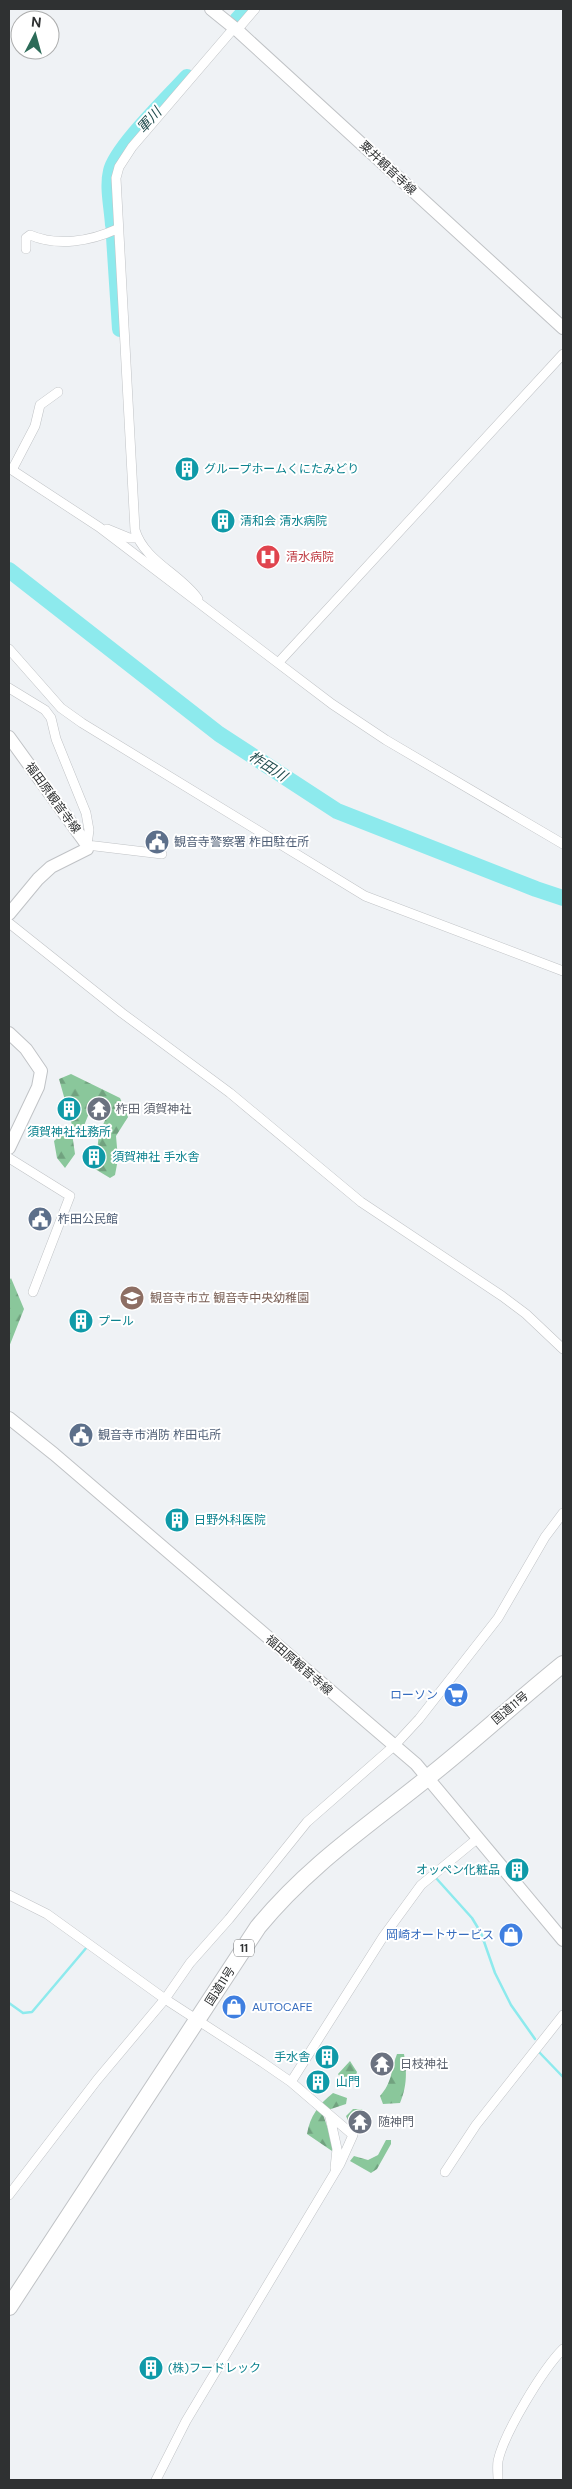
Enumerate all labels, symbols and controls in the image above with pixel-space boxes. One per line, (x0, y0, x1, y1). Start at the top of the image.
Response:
north arrow (10, 10, 60, 60)
text: N (30, 13, 42, 32)
water label: 軍川 (133, 102, 166, 136)
street label: 粟井観音寺線 (356, 138, 420, 198)
building icon: グループホームくにたみどり (174, 456, 200, 482)
place label: グループホームくにたみどり (204, 461, 359, 477)
building icon: 清和会 清水病院 (210, 508, 236, 534)
place label: 清和会 清水病院 (240, 513, 327, 529)
hospital icon: 清水病院 (255, 544, 281, 570)
place label: 清水病院 (286, 549, 334, 565)
water label: 柞田川 (245, 747, 292, 786)
street label: 福田原観音寺線 (22, 759, 84, 837)
public building icon: 観音寺警察署 柞田駐在所 (144, 829, 170, 855)
place label: 観音寺警察署 柞田駐在所 (174, 834, 309, 850)
building icon: 須賀神社社務所 (56, 1096, 82, 1122)
temple icon: 柞田 須賀神社 (86, 1096, 112, 1122)
place label: 柞田 須賀神社 (116, 1101, 191, 1117)
place label: 須賀神社社務所 (27, 1124, 111, 1140)
building icon: 須賀神社 手水舎 (81, 1144, 107, 1170)
place label: 須賀神社 手水舎 (112, 1149, 199, 1165)
public building icon: 柞田公民館 (27, 1206, 53, 1232)
place label: 柞田公民館 (58, 1211, 118, 1227)
school or university icon: 観音寺市立 観音寺中央幼稚園 (119, 1285, 145, 1311)
place label: 観音寺市立 観音寺中央幼稚園 (150, 1290, 309, 1306)
building icon: プール (68, 1308, 94, 1334)
place label: プール (98, 1313, 134, 1329)
public building icon: 観音寺市消防 柞田屯所 (68, 1422, 94, 1448)
place label: 観音寺市消防 柞田屯所 (98, 1427, 221, 1443)
building icon: 日野外科医院 (164, 1507, 190, 1533)
place label: 日野外科医院 (194, 1512, 266, 1528)
street label: 福田原観音寺線 (262, 1631, 336, 1699)
supermarket icon: ローソン (443, 1682, 469, 1708)
place label: ローソン (390, 1687, 438, 1703)
street label: 国道11号 (488, 1688, 532, 1728)
building icon: オッペン化粧品 (504, 1857, 530, 1883)
place label: オッペン化粧品 (416, 1862, 500, 1878)
shop icon: 岡崎オートサービス (498, 1922, 524, 1948)
place label: 岡崎オートサービス (386, 1927, 494, 1943)
road number: 11 (234, 1940, 254, 1956)
street label: 国道11号 (201, 1963, 239, 2009)
shop icon: AUTOCAFE (221, 1994, 247, 2020)
place label: AUTOCAFE (252, 1999, 313, 2015)
building icon: 手水舎 (314, 2044, 340, 2070)
place label: 手水舎 (274, 2049, 310, 2065)
temple icon: 日枝神社 (369, 2051, 395, 2077)
place label: 日枝神社 (400, 2056, 448, 2072)
building icon: 山門 (305, 2069, 331, 2095)
place label: 山門 (336, 2074, 360, 2090)
temple icon: 随神門 (347, 2109, 373, 2135)
place label: 随神門 (378, 2114, 414, 2130)
building icon: (株)フードレック (138, 2355, 164, 2381)
place label: (株)フードレック (168, 2360, 261, 2376)

